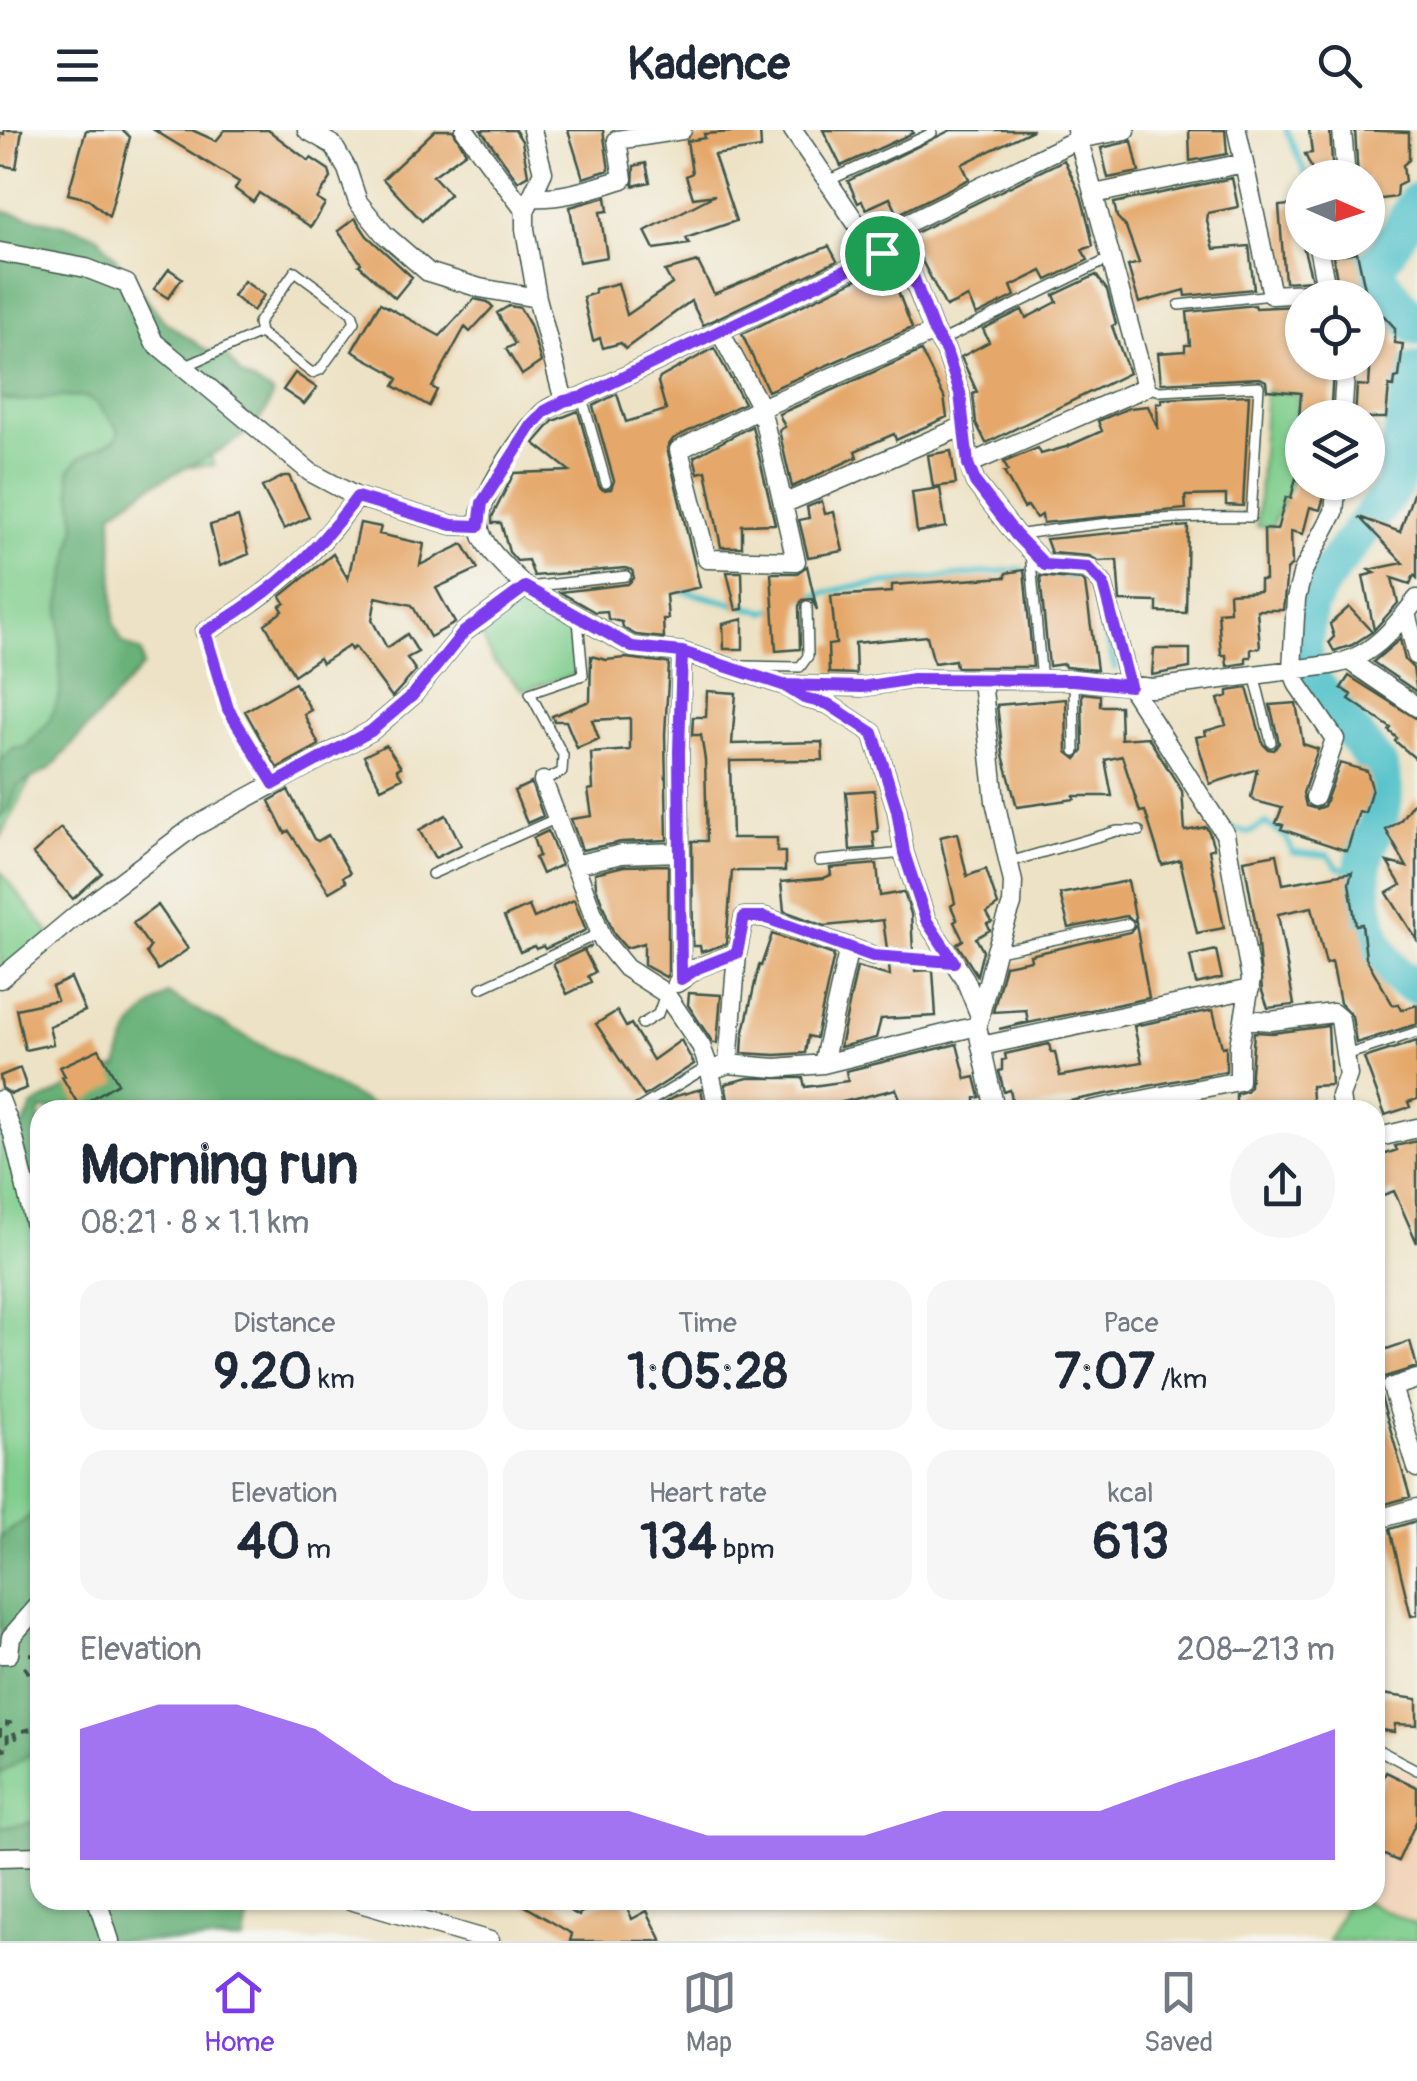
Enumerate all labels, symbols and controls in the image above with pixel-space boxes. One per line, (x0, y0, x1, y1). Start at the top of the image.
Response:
text: Kadence (627, 37, 790, 93)
icon: menu (50, 38, 105, 93)
icon: search (1312, 38, 1367, 93)
north arrow (1285, 160, 1385, 260)
map controls (1285, 160, 1385, 500)
pin (840, 211, 925, 296)
icon: arrive (855, 226, 910, 281)
button: locate (1285, 280, 1385, 380)
button: layers (1285, 400, 1385, 500)
text: Morning run (80, 1131, 358, 1200)
button: share (1230, 1133, 1335, 1238)
text: 08:21 · 8 × 1.1 km (80, 1203, 310, 1243)
text: Distance (233, 1306, 335, 1341)
text: Time (678, 1306, 737, 1341)
text: Pace (1103, 1306, 1159, 1341)
text: 9.20 (213, 1341, 312, 1404)
text: 1:05:28 (627, 1341, 788, 1404)
text: 7:07 (1054, 1341, 1155, 1404)
text: km (312, 1362, 355, 1397)
text: /km (1155, 1362, 1207, 1397)
text: Elevation (231, 1476, 338, 1511)
text: Heart rate (648, 1476, 767, 1511)
text: kcal (1108, 1476, 1154, 1511)
text: 40 (237, 1511, 300, 1574)
text: 134 (640, 1511, 717, 1574)
text: 613 (1093, 1511, 1169, 1574)
text: m (300, 1532, 331, 1567)
text: bpm (717, 1532, 775, 1567)
text: Elevation (80, 1630, 202, 1670)
text: 208–213 m (1177, 1630, 1335, 1670)
tab: Home (204, 1965, 274, 2060)
tab: Map (682, 1965, 737, 2060)
tab: Saved (1144, 1965, 1213, 2060)

